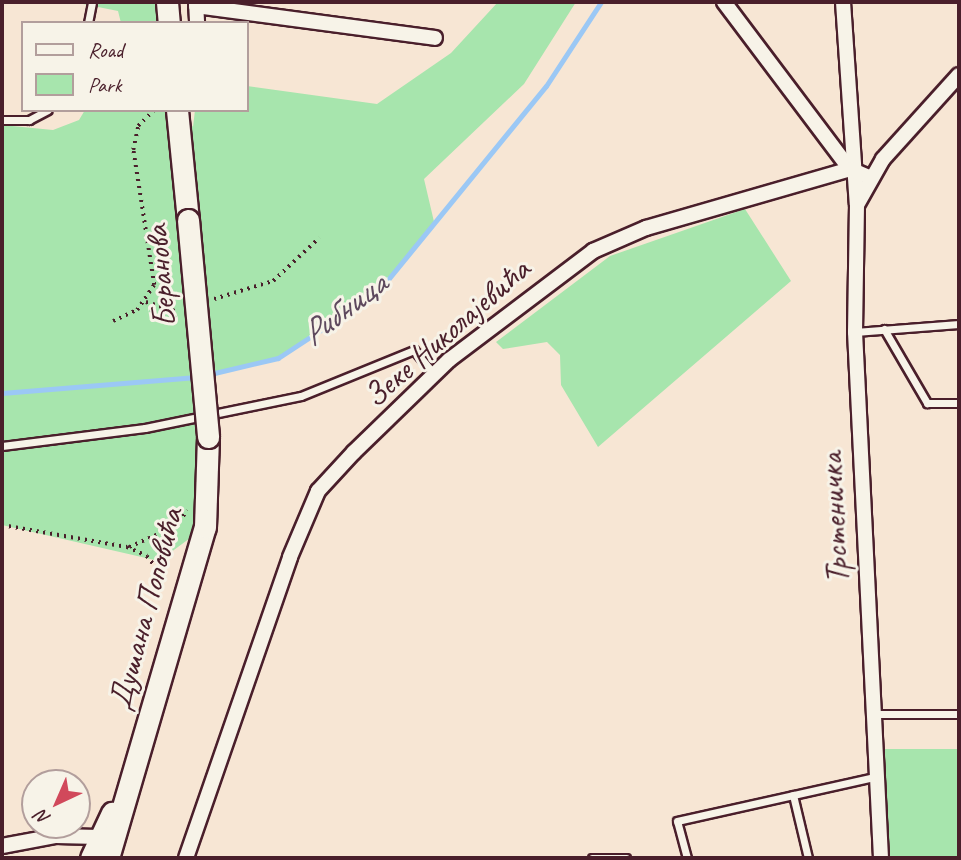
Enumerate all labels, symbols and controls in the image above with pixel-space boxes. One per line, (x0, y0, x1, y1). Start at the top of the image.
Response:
legend (21, 21, 248, 112)
text: Road (88, 37, 123, 63)
text: Park (88, 72, 121, 98)
street label: Беранова (137, 223, 185, 329)
street label: Зеке Николајевића (356, 250, 538, 416)
water label: Рибница (293, 263, 395, 355)
street label: Трстеничка (812, 451, 858, 585)
street label: Душана Поповића (100, 504, 192, 714)
north arrow (21, 769, 91, 839)
text: N (30, 805, 55, 830)

